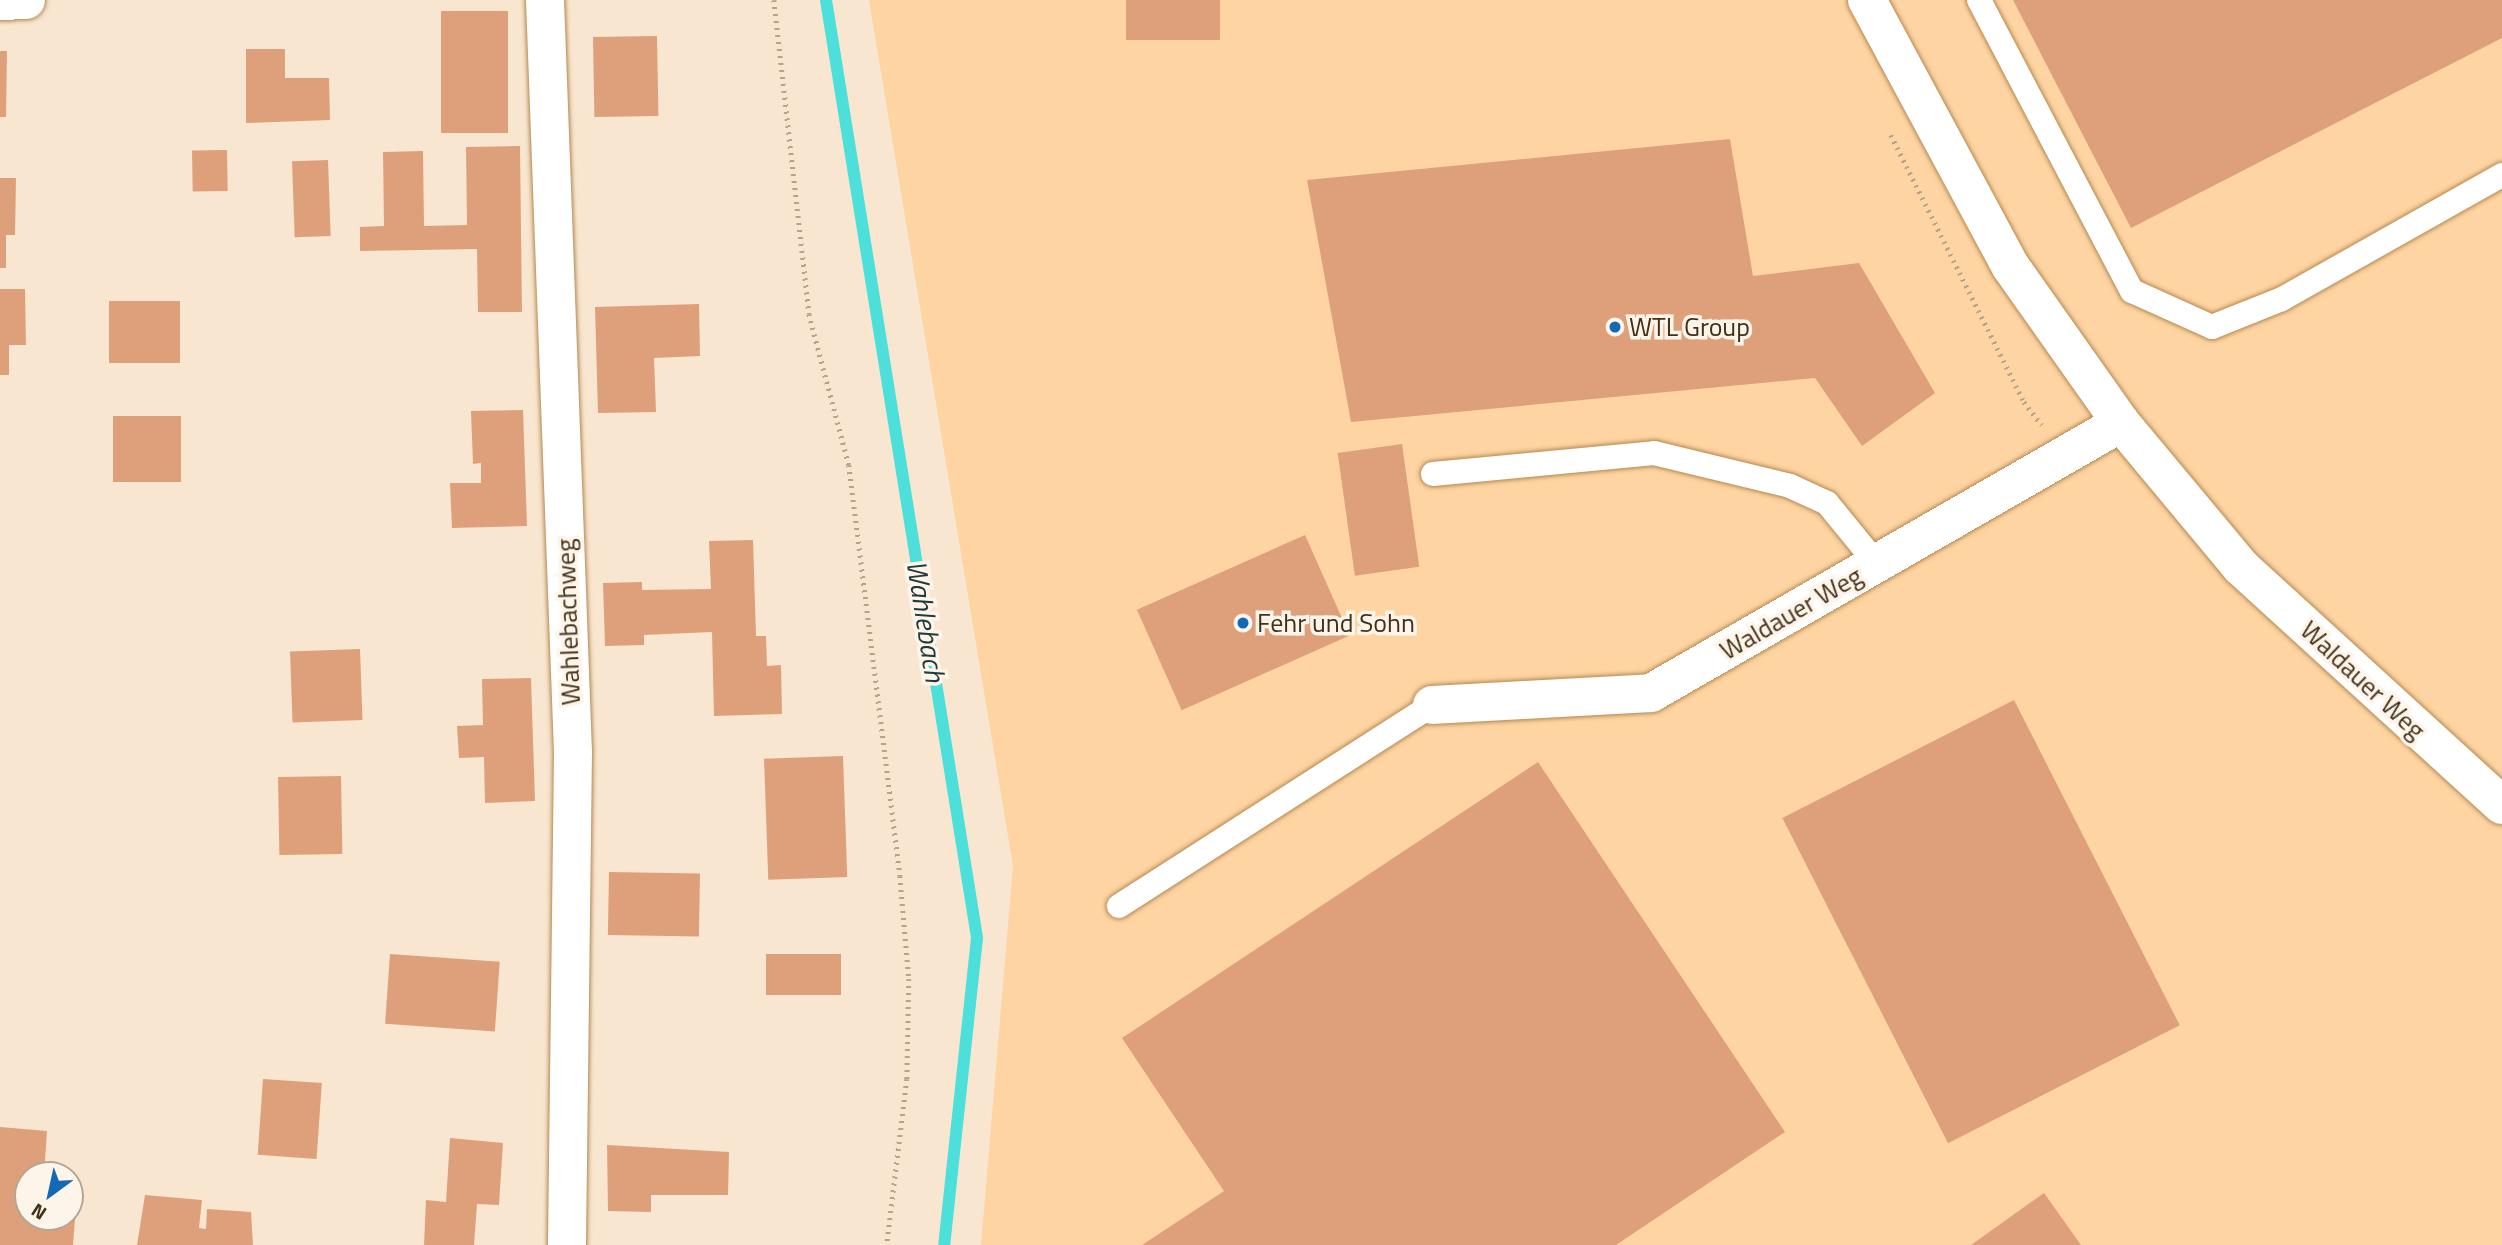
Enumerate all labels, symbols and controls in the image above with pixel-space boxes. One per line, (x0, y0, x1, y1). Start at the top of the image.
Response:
place label: WTL Group (1629, 311, 1750, 343)
marker: WTL Group (1607, 319, 1623, 335)
street label: Wahlebachweg (549, 538, 587, 706)
water label: Wahlebach (900, 558, 952, 684)
street label: Waldauer Weg (1714, 560, 1868, 666)
place label: Fehr und Sohn (1257, 607, 1415, 639)
street label: Waldauer Weg (2294, 614, 2432, 746)
marker: Fehr und Sohn (1235, 615, 1251, 631)
north arrow (14, 1161, 84, 1231)
text: N (25, 1197, 52, 1228)

